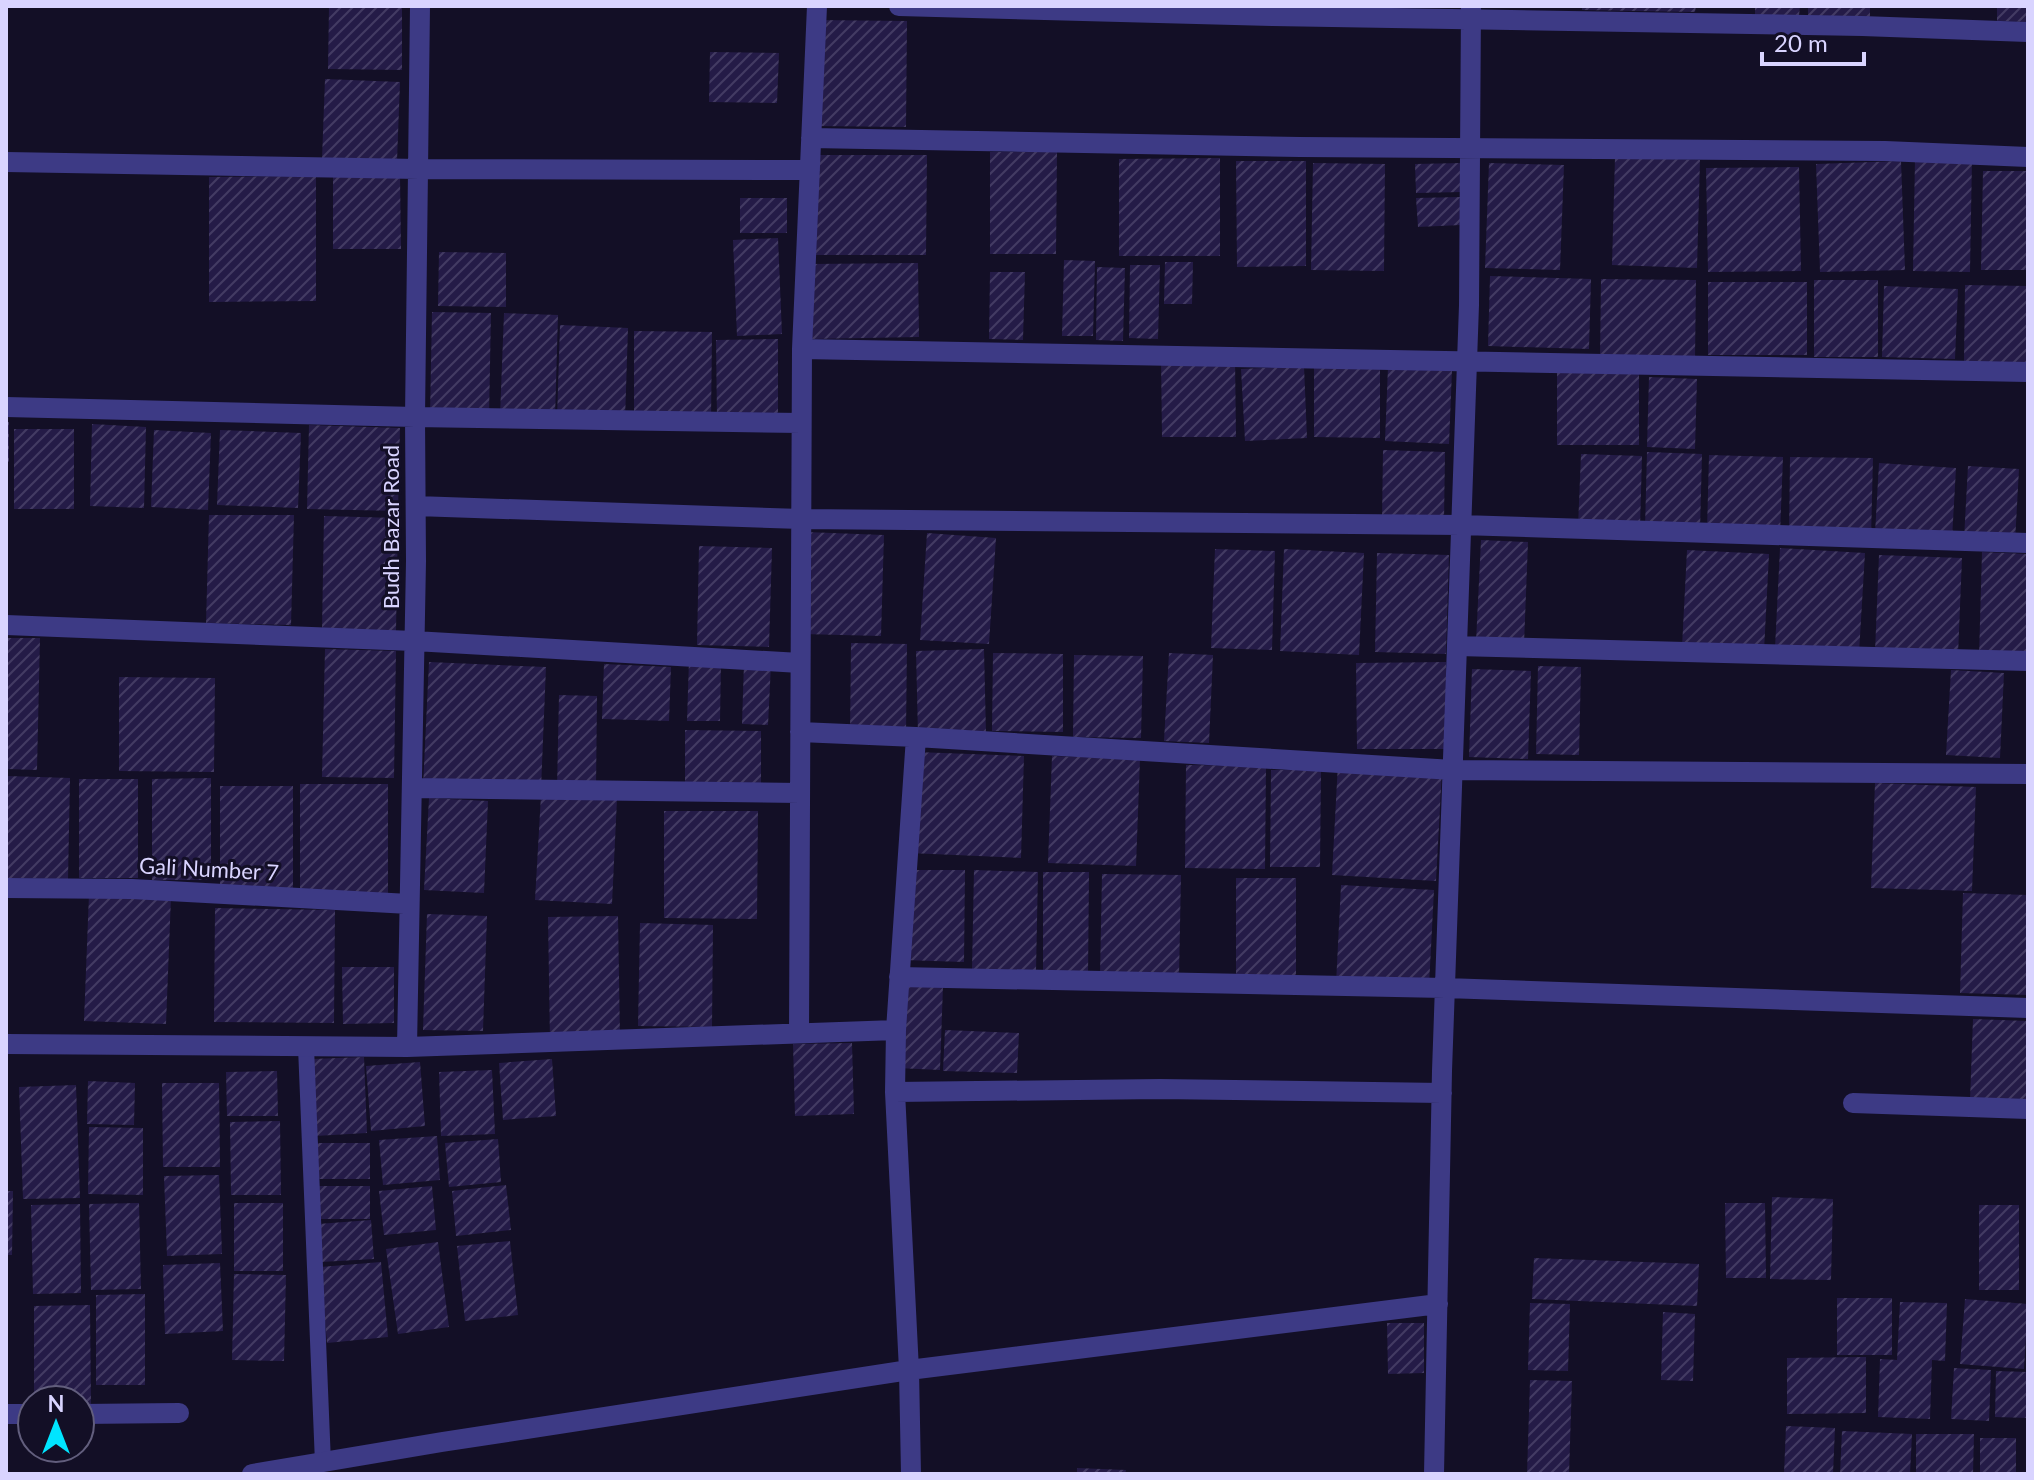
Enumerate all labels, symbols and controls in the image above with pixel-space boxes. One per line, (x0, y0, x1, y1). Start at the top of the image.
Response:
scale bar (1762, 16, 1864, 66)
text: 20 m (1774, 28, 1828, 57)
street label: Budh Bazar Road (377, 445, 404, 609)
street label: Gali Number 7 (138, 851, 280, 886)
north arrow (16, 1384, 96, 1464)
text: N (48, 1390, 64, 1417)

